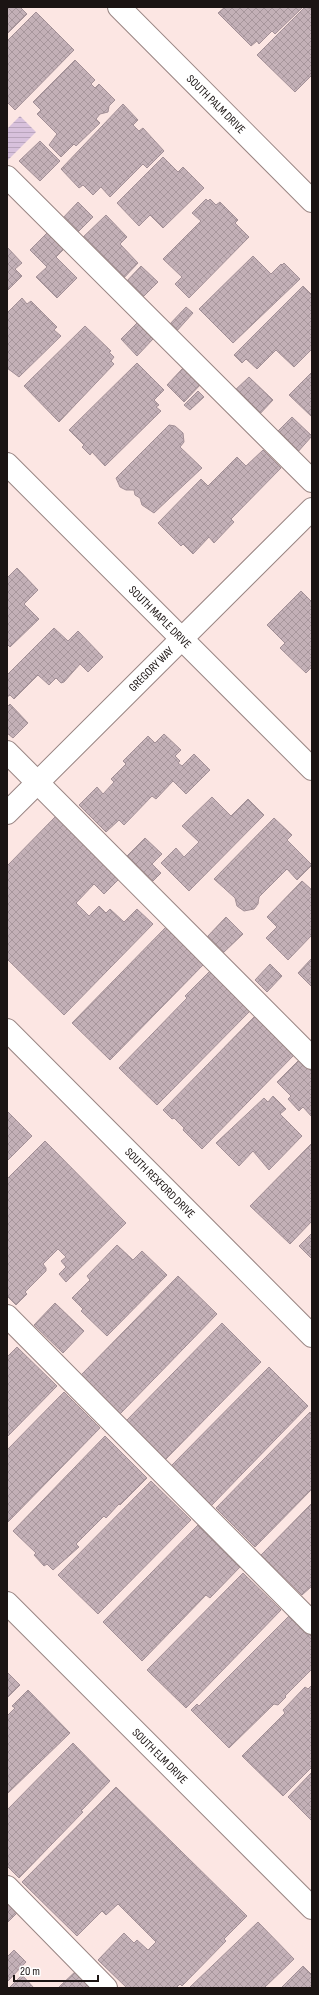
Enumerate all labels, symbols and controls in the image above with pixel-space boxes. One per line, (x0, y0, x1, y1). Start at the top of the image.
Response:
street label: SOUTH PALM DRIVE (183, 72, 248, 137)
street label: SOUTH MAPLE DRIVE (125, 583, 194, 652)
street label: GREGORY WAY (126, 644, 177, 695)
street label: SOUTH REXFORD DRIVE (121, 1145, 198, 1222)
street label: SOUTH ELM DRIVE (129, 1725, 191, 1787)
scale bar (14, 1957, 98, 1983)
text: 20 m (20, 1964, 40, 1979)

